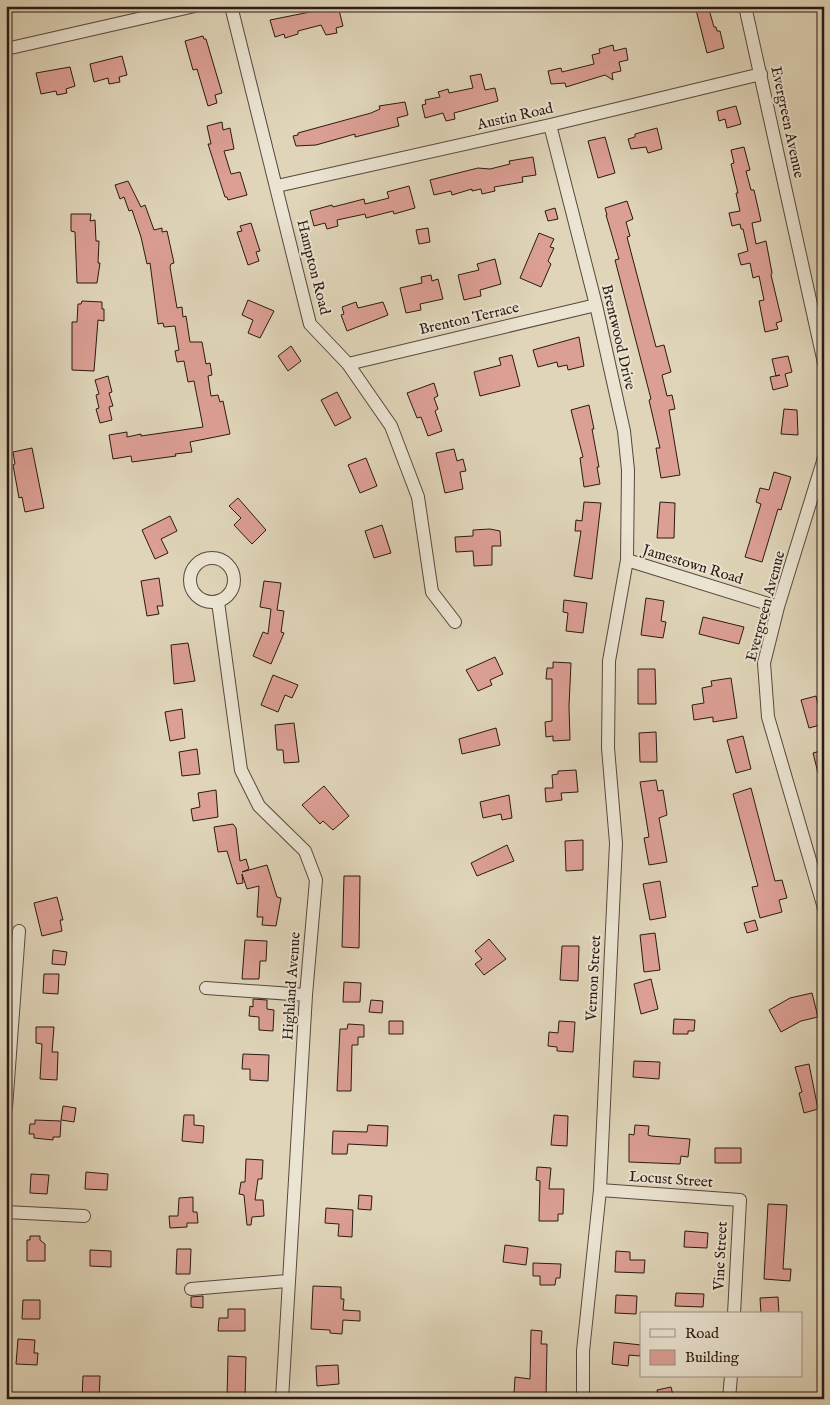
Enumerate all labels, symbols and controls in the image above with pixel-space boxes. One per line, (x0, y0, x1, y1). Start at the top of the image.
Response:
street label: Evergreen Avenue (766, 64, 809, 180)
street label: Austin Road (474, 98, 556, 135)
street label: Hampton Road (293, 218, 335, 318)
street label: Brentwood Drive (597, 283, 640, 392)
street label: Brenton Terrace (417, 298, 521, 339)
street label: Jamestown Road (638, 540, 746, 589)
street label: Evergreen Avenue (742, 549, 789, 664)
street label: Highland Avenue (278, 931, 305, 1041)
street label: Vernon Street (582, 935, 605, 1022)
street label: Locust Street (628, 1167, 714, 1192)
street label: Vine Street (709, 1221, 732, 1292)
legend (640, 1312, 802, 1378)
text: Road (685, 1324, 720, 1343)
text: Building (685, 1348, 740, 1367)

